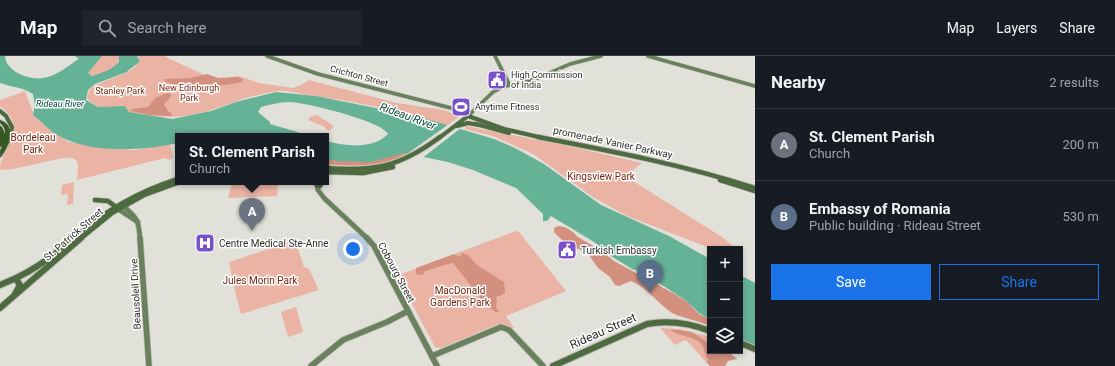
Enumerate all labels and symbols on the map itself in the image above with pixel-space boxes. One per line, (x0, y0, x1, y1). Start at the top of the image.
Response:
street label: Crichton Street (329, 63, 389, 89)
public building icon: High Commission of India (486, 69, 508, 91)
place label: High Commission of India (511, 70, 582, 90)
park label: New Edinburgh Park (159, 83, 219, 103)
park label: Stanley Park (95, 86, 145, 96)
sports icon: Anytime Fitness (450, 96, 472, 118)
water label: Rideau River (36, 99, 85, 109)
water label: Rideau River (378, 100, 438, 133)
place label: Anytime Fitness (475, 102, 540, 112)
street label: promenade Vanier Parkway (552, 124, 674, 161)
park label: Bordeleau Park (11, 132, 55, 155)
park label: Kingsview Park (567, 171, 636, 182)
pin: A (239, 198, 265, 231)
street label: St. Patrick Street (42, 206, 105, 263)
hospital icon: Centre Medical Ste-Anne (194, 232, 216, 254)
place label: Centre Medical Ste-Anne (219, 238, 329, 249)
your location (343, 239, 363, 259)
public building icon: Turkish Embassy (556, 239, 578, 261)
street label: Cobourg Street (376, 240, 417, 304)
place label: Turkish Embassy (581, 245, 657, 256)
street label: Beausoleil Drive (128, 258, 143, 330)
pin: B (637, 260, 663, 293)
park label: Jules Morin Park (223, 275, 298, 286)
park label: MacDonald Gardens Park (430, 285, 491, 308)
street label: Rideau Street (568, 310, 638, 352)

